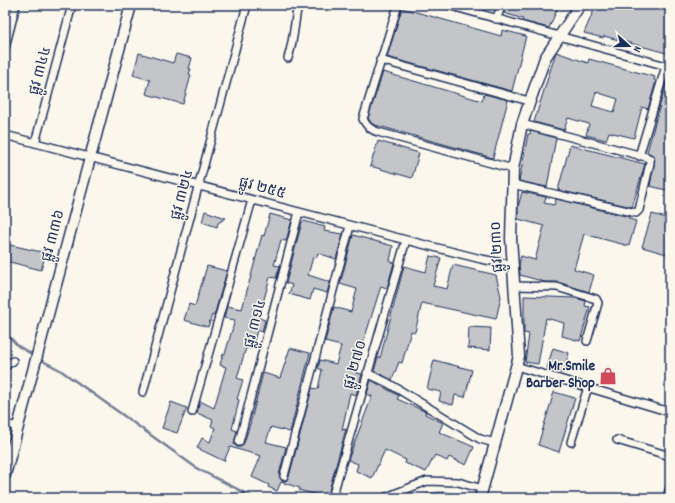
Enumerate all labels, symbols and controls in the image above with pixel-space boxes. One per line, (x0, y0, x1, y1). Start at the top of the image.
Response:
north arrow (609, 26, 649, 66)
text: N (628, 43, 645, 55)
street label: ផ្លូវ ៣៤៤ (24, 44, 58, 98)
street label: ផ្លូវ ៣២៤ (166, 167, 201, 223)
street label: ផ្លូវ ២៥៥ (236, 172, 288, 206)
street label: ផ្លូវ ៣៣៦ (36, 207, 72, 265)
street label: ផ្លូវ ២៣០ (486, 221, 511, 273)
street label: ផ្លូវ ៣១៤ (239, 297, 273, 351)
street label: ផ្លូវ ២៧០ (338, 338, 374, 392)
place label: Mr.Smile Barber Shop (526, 356, 595, 395)
shop icon: Mr.Smile Barber Shop (598, 366, 618, 386)

